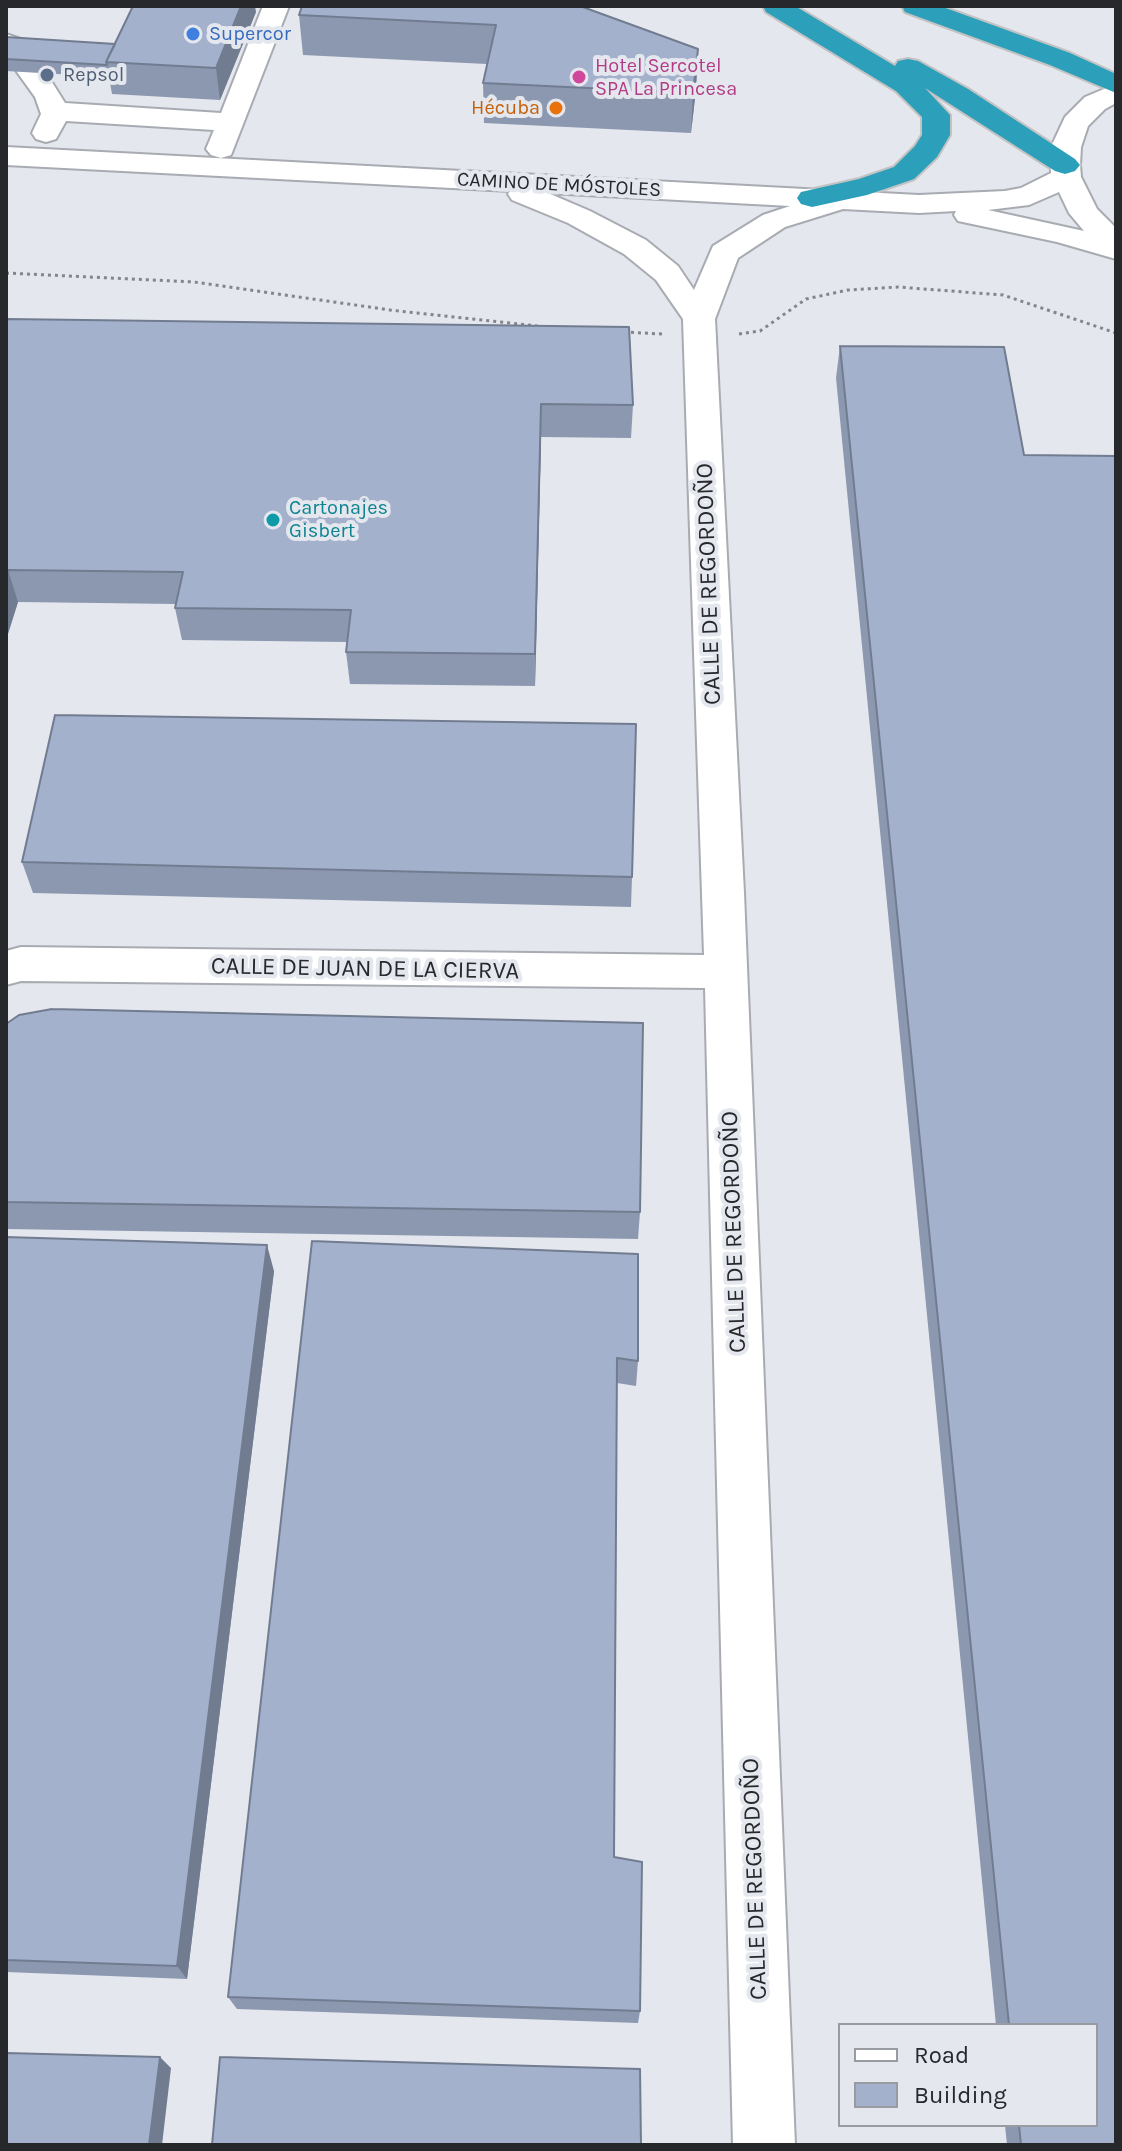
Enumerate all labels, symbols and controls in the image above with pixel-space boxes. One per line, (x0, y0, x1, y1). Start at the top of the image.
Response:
place label: Supercor (209, 22, 291, 46)
marker: Supercor (184, 25, 202, 43)
place label: Hotel Sercotel SPA La Princesa (595, 54, 737, 101)
place label: Repsol (63, 63, 124, 87)
marker: Repsol (38, 66, 56, 84)
marker: Hotel Sercotel SPA La Princesa (570, 68, 588, 86)
place label: Hécuba (471, 96, 540, 120)
marker: Hécuba (547, 99, 565, 117)
street label: CAMINO DE MÓSTOLES (456, 168, 662, 202)
street label: CALLE DE REGORDOÑO (690, 462, 728, 706)
place label: Cartonajes Gisbert (289, 496, 388, 543)
marker: Cartonajes Gisbert (264, 511, 282, 529)
street label: CALLE DE JUAN DE LA CIERVA (211, 952, 519, 986)
street label: CALLE DE REGORDOÑO (715, 1110, 753, 1354)
street label: CALLE DE REGORDOÑO (736, 1757, 774, 2001)
legend (838, 2023, 1098, 2127)
text: Road (914, 2041, 969, 2069)
text: Building (914, 2081, 1007, 2109)

